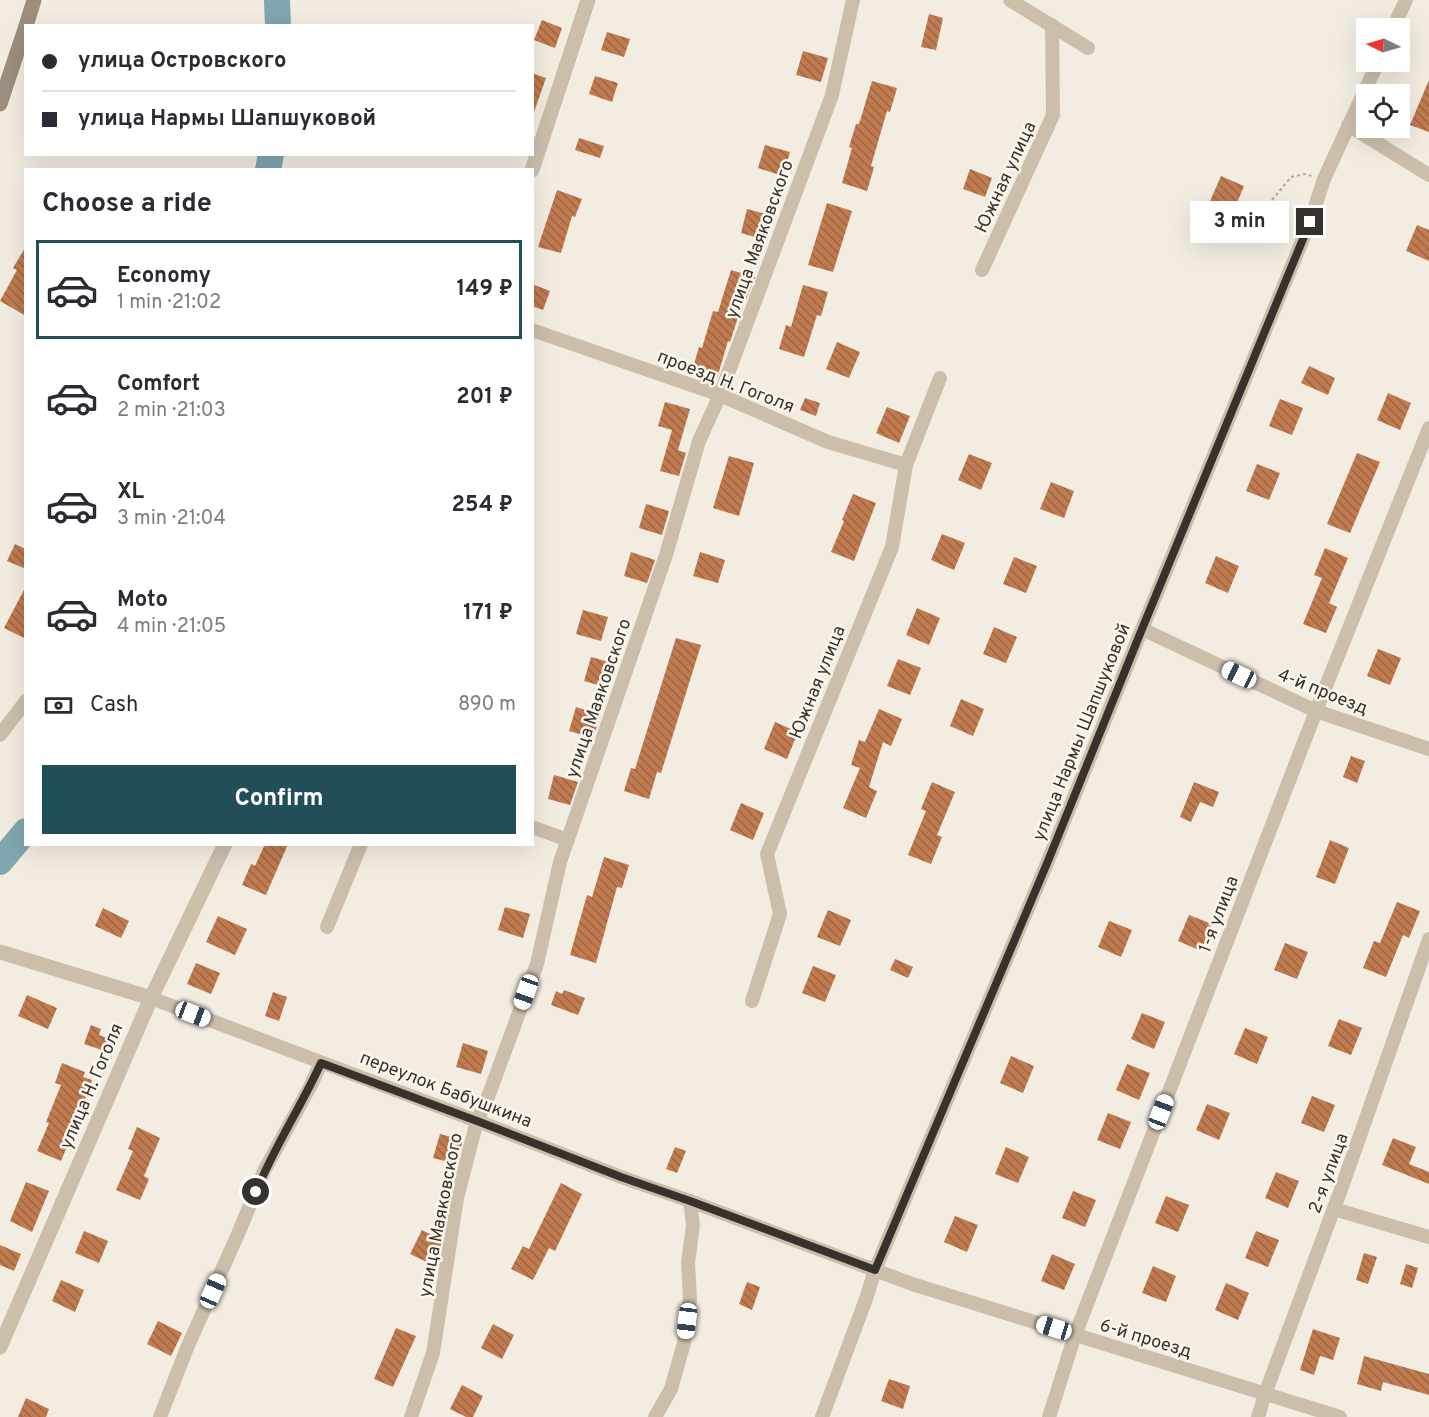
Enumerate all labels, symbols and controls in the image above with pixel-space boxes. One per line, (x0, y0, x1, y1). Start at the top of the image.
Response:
north arrow (1356, 18, 1410, 72)
map controls (1356, 18, 1410, 138)
text: улица Островского (78, 48, 286, 75)
button: locate (1356, 84, 1410, 138)
text: улица Нармы Шапшуковой (78, 106, 376, 133)
street label: Южная улица (970, 118, 1042, 237)
street label: улица Маяковского (721, 157, 800, 322)
text: Choose a ride (42, 187, 212, 221)
callout: 3 min (1190, 201, 1289, 243)
route end (1296, 208, 1323, 235)
text: 3 min (1213, 209, 1266, 235)
icon: car (45, 263, 99, 317)
text: Economy (117, 263, 211, 290)
text: 149 ₽ (457, 276, 513, 303)
text: 1 min · 21:02 (117, 290, 221, 316)
street label: проезд Н. Гоголя (654, 346, 797, 419)
icon: car (45, 371, 99, 425)
text: Comfort (117, 371, 200, 398)
text: 201 ₽ (456, 384, 513, 411)
text: 2 min · 21:03 (117, 398, 226, 424)
icon: car (45, 479, 99, 533)
text: XL (117, 479, 144, 506)
text: 254 ₽ (452, 492, 513, 519)
text: 3 min · 21:04 (117, 506, 226, 532)
icon: car (45, 587, 99, 641)
text: Moto (117, 587, 168, 614)
text: 171 ₽ (463, 600, 513, 627)
text: 4 min · 21:05 (117, 614, 226, 640)
street label: улица Маяковского (561, 616, 637, 781)
street label: улица Нармы Шапшуковой (1028, 621, 1137, 845)
street label: Южная улица (785, 622, 852, 743)
car (1219, 659, 1259, 691)
street label: 4-й проезд (1274, 664, 1371, 721)
icon: cash (42, 689, 75, 722)
text: Cash (90, 692, 139, 719)
text: 890 m (458, 692, 516, 718)
button: Confirm (42, 765, 516, 834)
street label: 1-я улица (1194, 873, 1245, 956)
car (511, 972, 541, 1012)
car (173, 999, 213, 1029)
street label: улица Н. Гоголя (56, 1020, 129, 1153)
street label: переулок Бабушкина (356, 1047, 535, 1134)
car (1146, 1092, 1176, 1132)
street label: 2-я улица (1304, 1130, 1355, 1217)
street label: улица Маяковского (414, 1131, 469, 1299)
route start (242, 1178, 269, 1205)
car (197, 1271, 229, 1311)
car (676, 1302, 698, 1340)
car (1034, 1314, 1074, 1342)
street label: 6-й проезд (1097, 1315, 1195, 1364)

